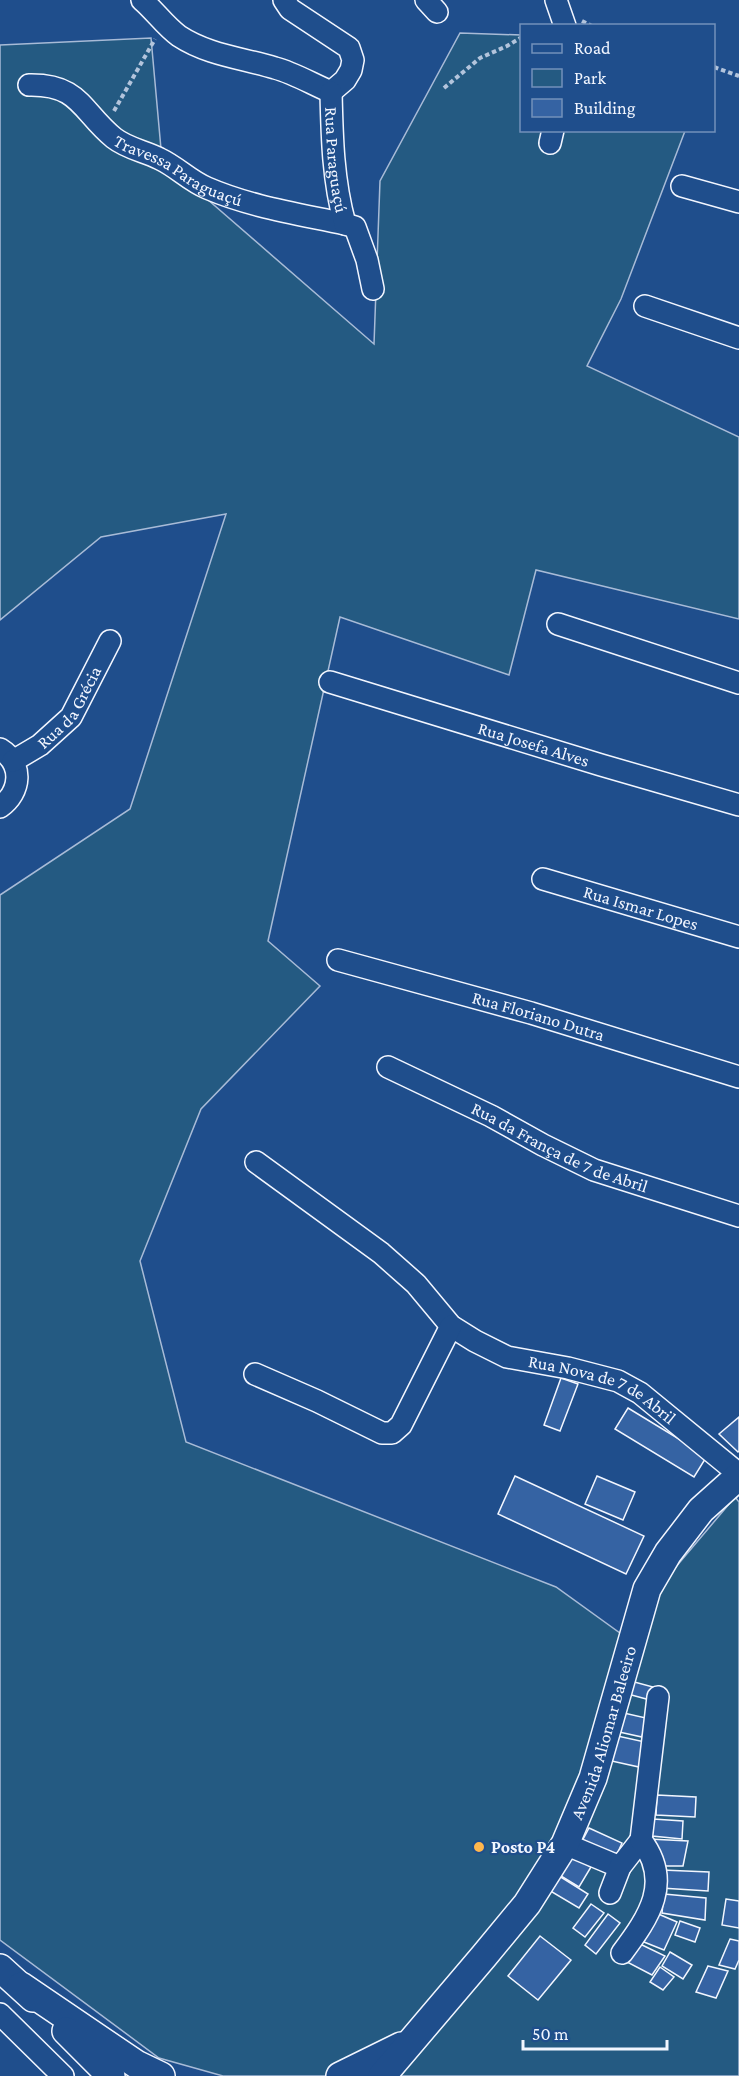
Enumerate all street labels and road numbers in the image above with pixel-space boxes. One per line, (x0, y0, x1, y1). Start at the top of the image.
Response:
street label: Rua Paraguaçú (321, 107, 352, 215)
street label: Travessa Paraguaçú (110, 131, 245, 210)
street label: Rua da Grécia (33, 663, 105, 753)
street label: Rua Josefa Alves (476, 718, 592, 771)
street label: Rua Ismar Lopes (581, 882, 700, 934)
street label: Rua Floriano Dutra (470, 987, 607, 1045)
street label: Rua da França de 7 de Abril (468, 1098, 651, 1197)
street label: Rua Nova de 7 de Abril (527, 1351, 680, 1428)
street label: Avenida Aliomar Baleeiro (567, 1644, 640, 1823)

